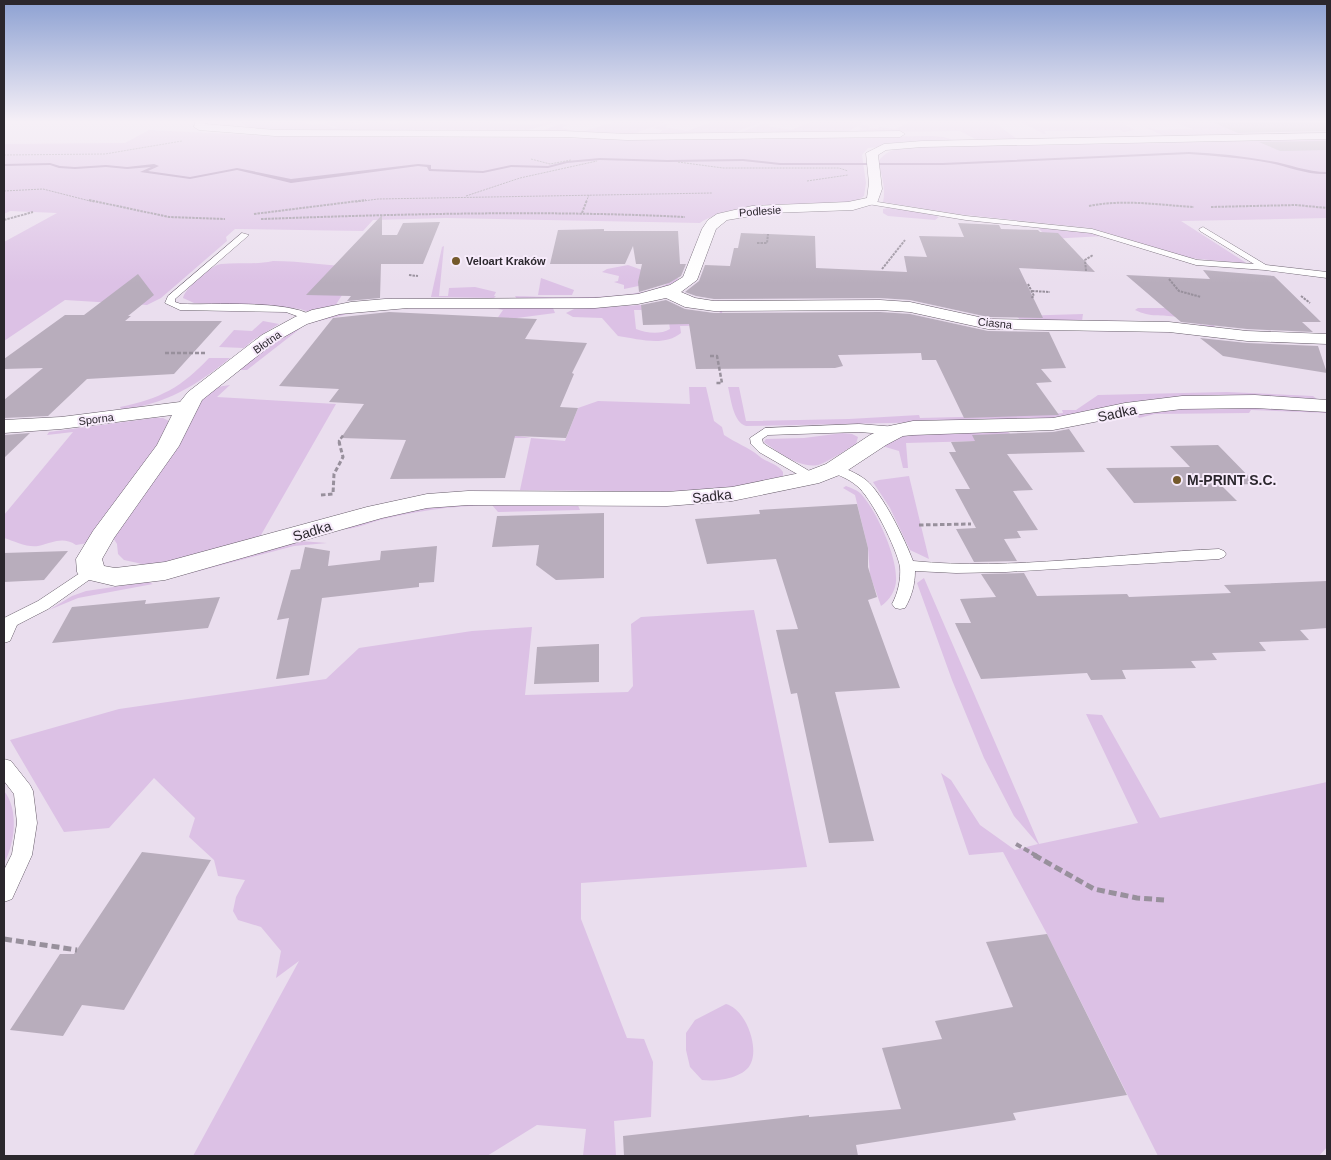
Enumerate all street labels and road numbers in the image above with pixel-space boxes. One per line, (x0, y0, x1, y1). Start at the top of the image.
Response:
street label: Podlesie (739, 204, 781, 218)
street label: Ciasna (977, 315, 1014, 331)
street label: Błotna (251, 328, 284, 356)
street label: Sadka (1096, 401, 1138, 425)
street label: Sporna (78, 411, 115, 427)
street label: Sadka (691, 486, 733, 506)
street label: Sadka (291, 517, 334, 544)

